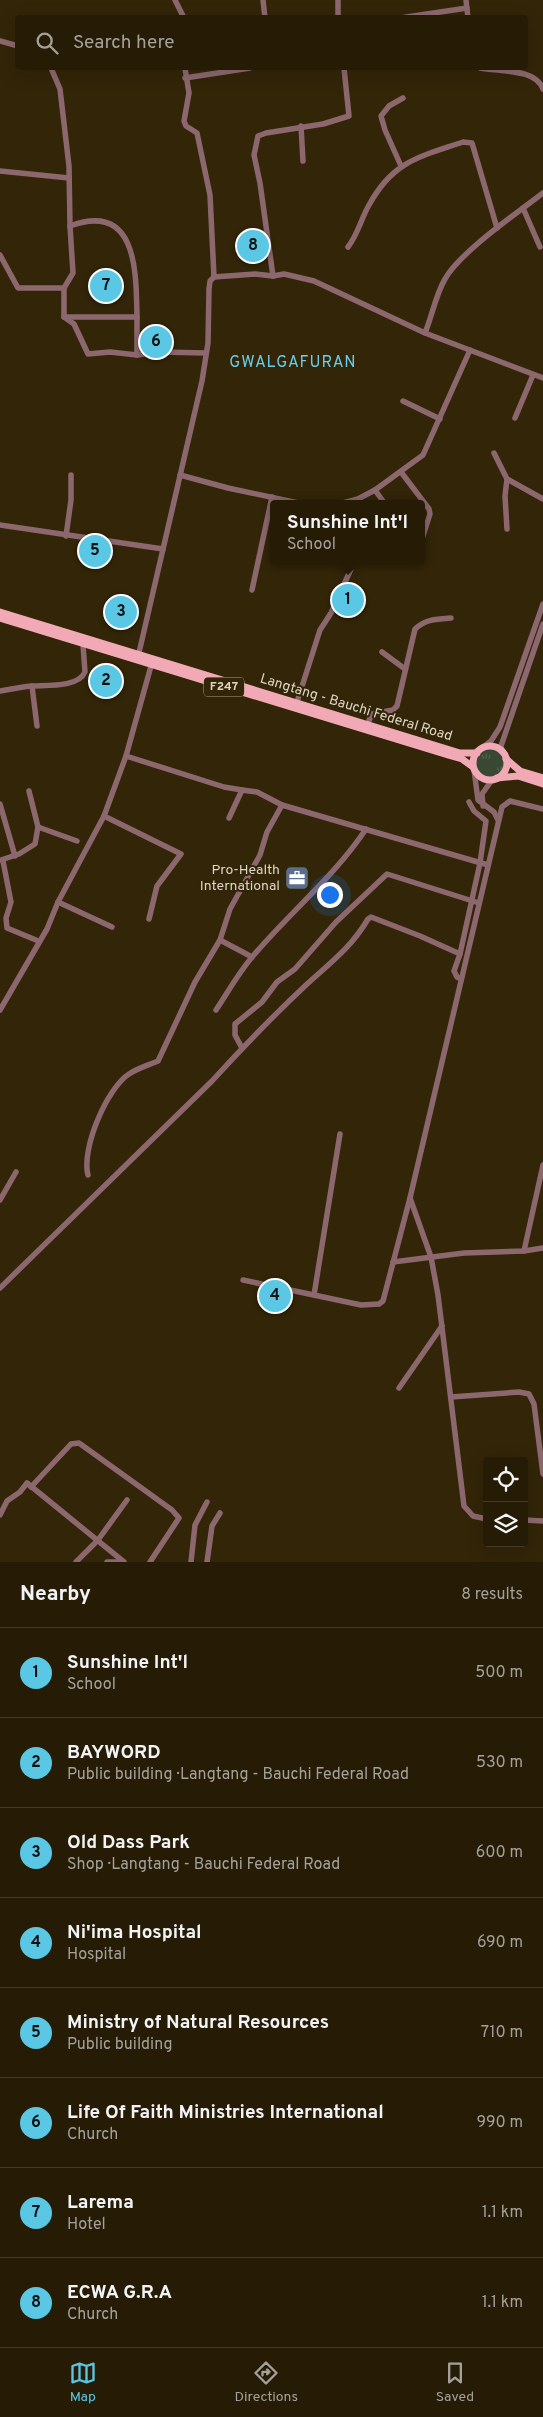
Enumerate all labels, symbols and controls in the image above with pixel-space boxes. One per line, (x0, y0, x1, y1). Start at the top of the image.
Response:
search box (15, 15, 528, 70)
icon: search (33, 29, 61, 57)
text: Search here (73, 31, 175, 55)
pin: 8 (237, 227, 269, 265)
pin: 7 (90, 267, 122, 305)
pin: 6 (140, 323, 172, 361)
district label: GWALGAFURAN (229, 353, 357, 373)
popup (270, 500, 425, 565)
text: Sunshine Int'l (287, 511, 408, 535)
pin: 5 (79, 532, 111, 570)
text: School (287, 535, 336, 555)
pin: 1 (332, 581, 364, 619)
pin: 3 (105, 593, 137, 631)
pin: 2 (90, 662, 122, 700)
street label: Langtang - Bauchi Federal Road (258, 671, 454, 745)
road number: F247 (204, 678, 244, 696)
place label: Pro-Health International (200, 862, 280, 895)
office icon: Pro-Health International (284, 865, 310, 891)
your location (317, 882, 343, 908)
pin: 4 (259, 1277, 291, 1315)
map controls (483, 1457, 528, 1547)
button: locate (483, 1457, 528, 1502)
button: layers (483, 1502, 528, 1547)
text: Nearby (20, 1581, 91, 1608)
text: 8 results (461, 1585, 523, 1605)
text: Sunshine Int'l (67, 1651, 188, 1675)
text: 1 (33, 1663, 39, 1683)
text: 500 m (475, 1663, 523, 1683)
text: School (67, 1675, 116, 1695)
text: BAYWORD (67, 1741, 161, 1765)
text: 2 (31, 1753, 41, 1773)
text: 530 m (476, 1753, 523, 1773)
text: Public building · Langtang - Bauchi Federal Road (67, 1765, 409, 1785)
text: Old Dass Park (67, 1831, 190, 1855)
text: 3 (31, 1843, 41, 1863)
text: 600 m (476, 1843, 523, 1863)
text: Shop · Langtang - Bauchi Federal Road (67, 1855, 340, 1875)
text: Ni'ima Hospital (67, 1921, 202, 1945)
text: 4 (31, 1933, 41, 1953)
text: 690 m (477, 1933, 523, 1953)
text: Hospital (67, 1945, 126, 1965)
text: Ministry of Natural Resources (67, 2011, 329, 2035)
text: 5 (31, 2023, 41, 2043)
text: 710 m (481, 2023, 523, 2043)
text: Public building (67, 2035, 172, 2055)
text: Life Of Faith Ministries International (67, 2101, 384, 2125)
text: 6 (31, 2113, 41, 2133)
text: 990 m (476, 2113, 523, 2133)
text: Church (67, 2125, 118, 2145)
text: Larema (67, 2191, 134, 2215)
text: 7 (32, 2203, 40, 2223)
text: 1.1 km (482, 2203, 523, 2223)
text: Hotel (67, 2215, 106, 2235)
text: ECWA G.R.A (67, 2281, 172, 2305)
text: 8 (31, 2293, 41, 2313)
text: 1.1 km (482, 2293, 523, 2313)
text: Church (67, 2305, 118, 2325)
tab: Map (69, 2359, 97, 2406)
tab: Directions (234, 2359, 298, 2406)
tab: Saved (436, 2359, 474, 2406)

